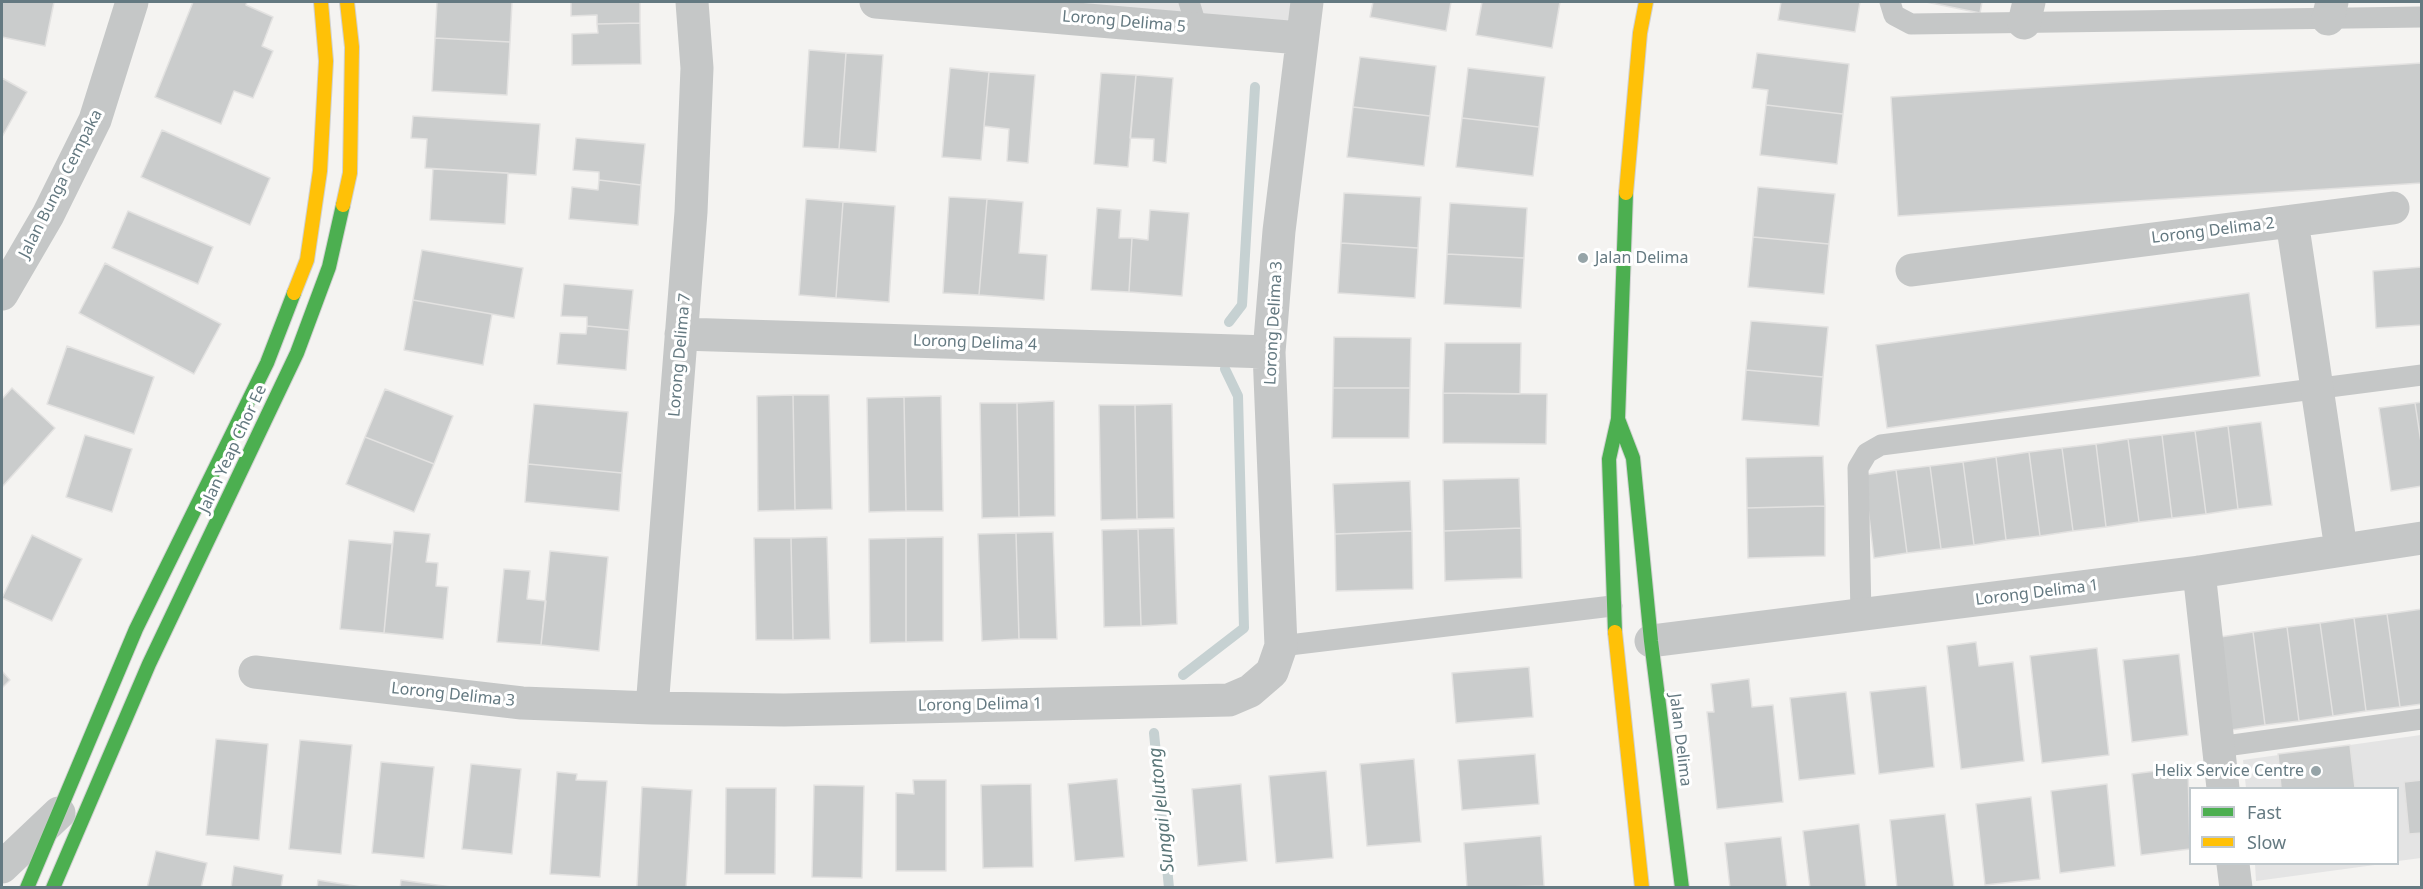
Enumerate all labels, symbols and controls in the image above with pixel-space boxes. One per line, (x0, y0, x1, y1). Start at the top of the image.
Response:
street label: Lorong Delima 5 (1061, 7, 1187, 37)
street label: Jalan Bunga Cempaka (15, 107, 107, 261)
street label: Lorong Delima 2 (2150, 214, 2276, 248)
place label: Jalan Delima (1595, 248, 1688, 268)
marker: Jalan Delima (1576, 251, 1590, 265)
street label: Lorong Delima 3 (1261, 261, 1287, 385)
street label: Lorong Delima 7 (665, 292, 695, 418)
street label: Lorong Delima 4 (913, 331, 1037, 355)
street label: Jalan Yeap Chor Ee (195, 382, 271, 516)
street label: Lorong Delima 1 (1974, 576, 2100, 610)
street label: Lorong Delima 3 (390, 679, 516, 711)
street label: Jalan Delima (1665, 692, 1695, 788)
street label: Lorong Delima 1 (918, 694, 1042, 716)
water label: Sungai Jelutong (1145, 746, 1179, 874)
place label: Helix Service Centre (2155, 761, 2304, 781)
marker: Helix Service Centre (2309, 764, 2323, 778)
legend (2189, 787, 2399, 865)
text: Fast (2247, 800, 2282, 824)
text: Slow (2247, 830, 2286, 854)

